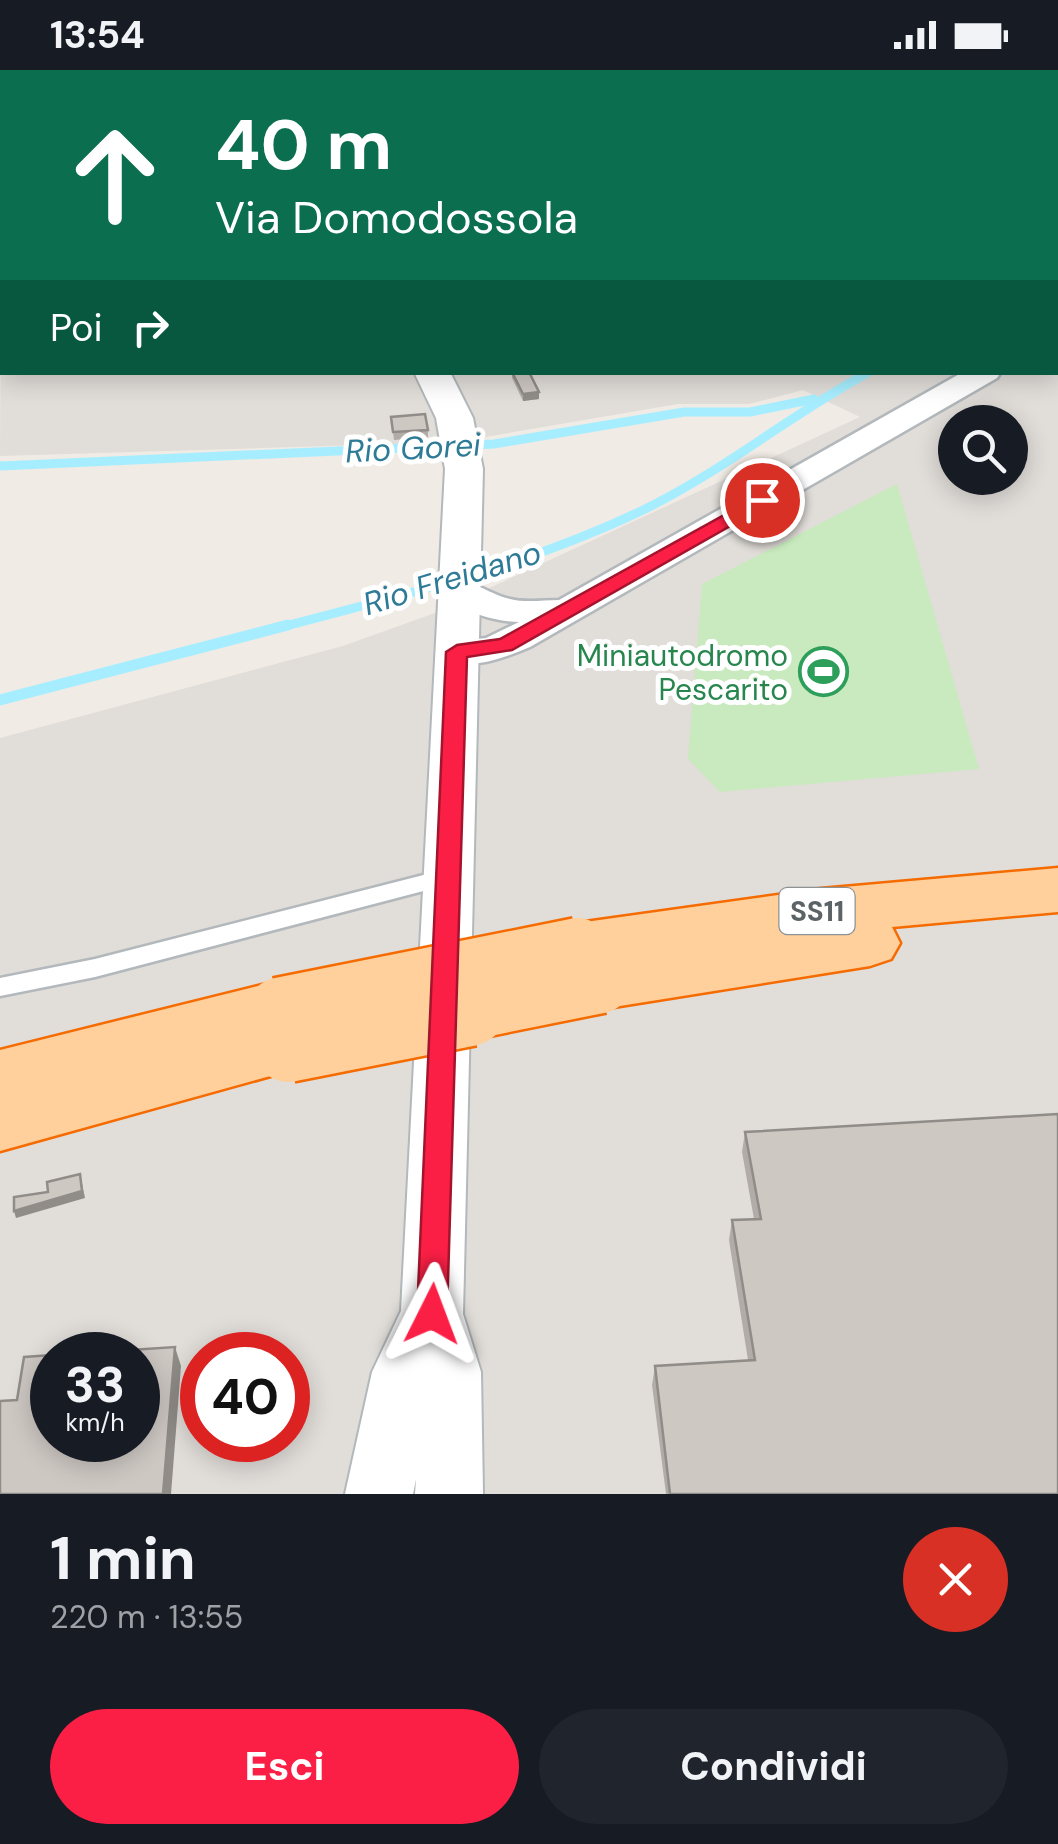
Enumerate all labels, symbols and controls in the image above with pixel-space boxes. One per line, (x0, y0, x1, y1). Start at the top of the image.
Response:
text: 13:54 (50, 10, 145, 60)
text: 40 m (215, 100, 392, 191)
icon: ahead (50, 110, 180, 240)
text: Via Domodossola (215, 188, 578, 247)
icon: right (123, 300, 178, 355)
text: Poi (50, 303, 103, 353)
map controls (938, 405, 1028, 495)
button: search (938, 405, 1028, 495)
water label: Rio Gorei (344, 423, 483, 473)
pin (720, 458, 805, 543)
icon: arrive (735, 473, 790, 528)
water label: Rio Freidano (358, 531, 546, 625)
place label: Miniautodromo Pescarito (577, 636, 788, 709)
sports icon: Miniautodromo Pescarito (797, 646, 849, 698)
road number: SS11 (780, 888, 854, 934)
position arrow (380, 1262, 484, 1366)
speed limit sign: 40 (180, 1332, 310, 1462)
text: 33 (65, 1352, 125, 1418)
text: km/h (65, 1406, 125, 1439)
text: 1 min (50, 1519, 196, 1598)
button: close (903, 1527, 1008, 1632)
text: 220 m · 13:55 (50, 1596, 243, 1638)
button: Esci (50, 1709, 519, 1824)
button: Condividi (539, 1709, 1008, 1824)

